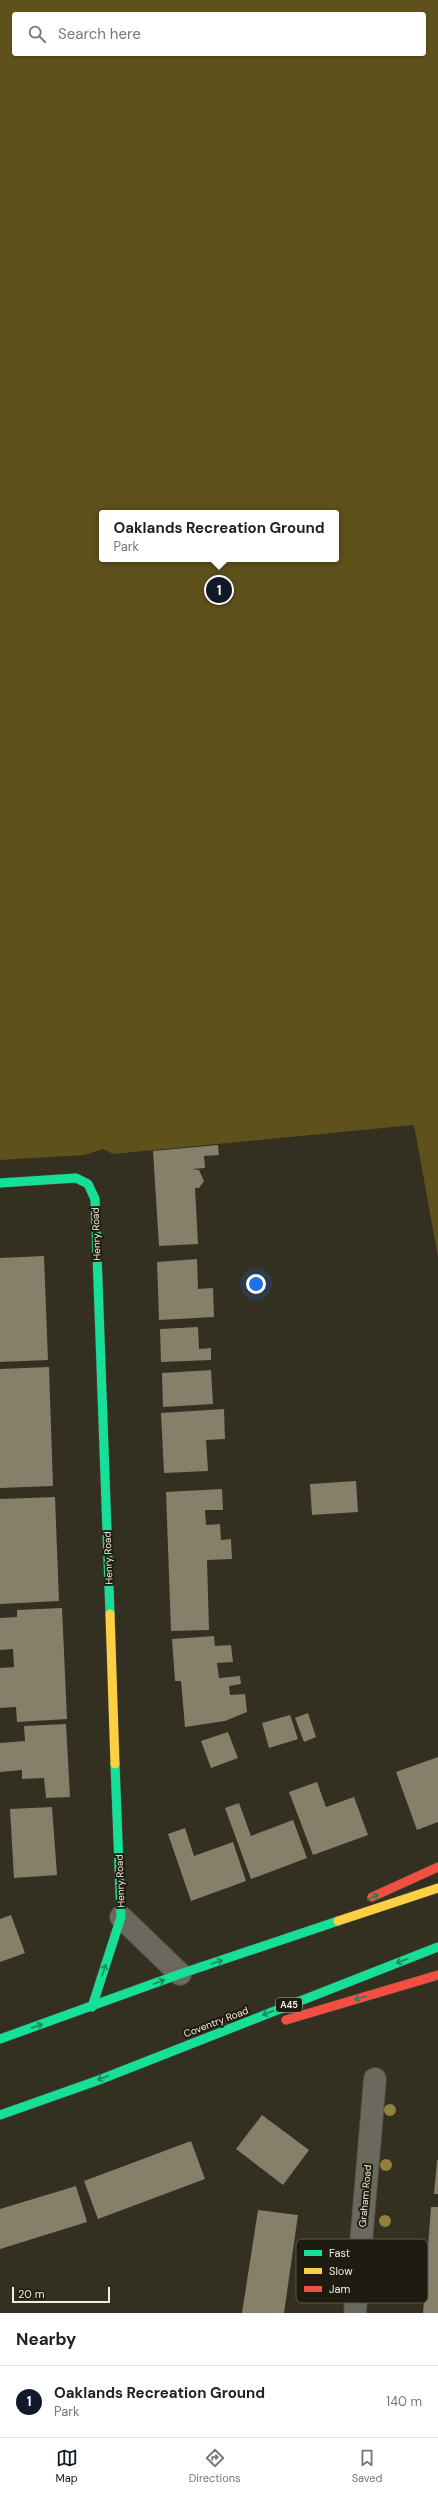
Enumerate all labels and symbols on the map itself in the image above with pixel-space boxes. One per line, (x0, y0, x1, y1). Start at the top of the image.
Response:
pin: 1 (206, 575, 232, 605)
street label: Henry Road (89, 1207, 103, 1261)
your location (246, 1274, 266, 1294)
street label: Henry Road (101, 1531, 115, 1585)
street label: Henry Road (113, 1854, 127, 1908)
one-way arrow (367, 1893, 379, 1900)
one-way arrow (210, 1958, 223, 1965)
one-way arrow (396, 1958, 408, 1965)
one-way arrow (101, 1963, 108, 1976)
one-way arrow (153, 1978, 165, 1986)
one-way arrow (354, 1995, 367, 2002)
road number: A45 (276, 1998, 302, 2012)
street label: Coventry Road (182, 2004, 250, 2040)
one-way arrow (262, 2010, 274, 2018)
one-way arrow (30, 2022, 43, 2029)
one-way arrow (98, 2074, 110, 2082)
street label: Graham Road (356, 2164, 374, 2228)
legend (296, 2239, 428, 2303)
text: Fast (329, 2246, 350, 2260)
text: Slow (329, 2264, 353, 2278)
text: Jam (329, 2282, 350, 2296)
scale bar (12, 2285, 110, 2304)

